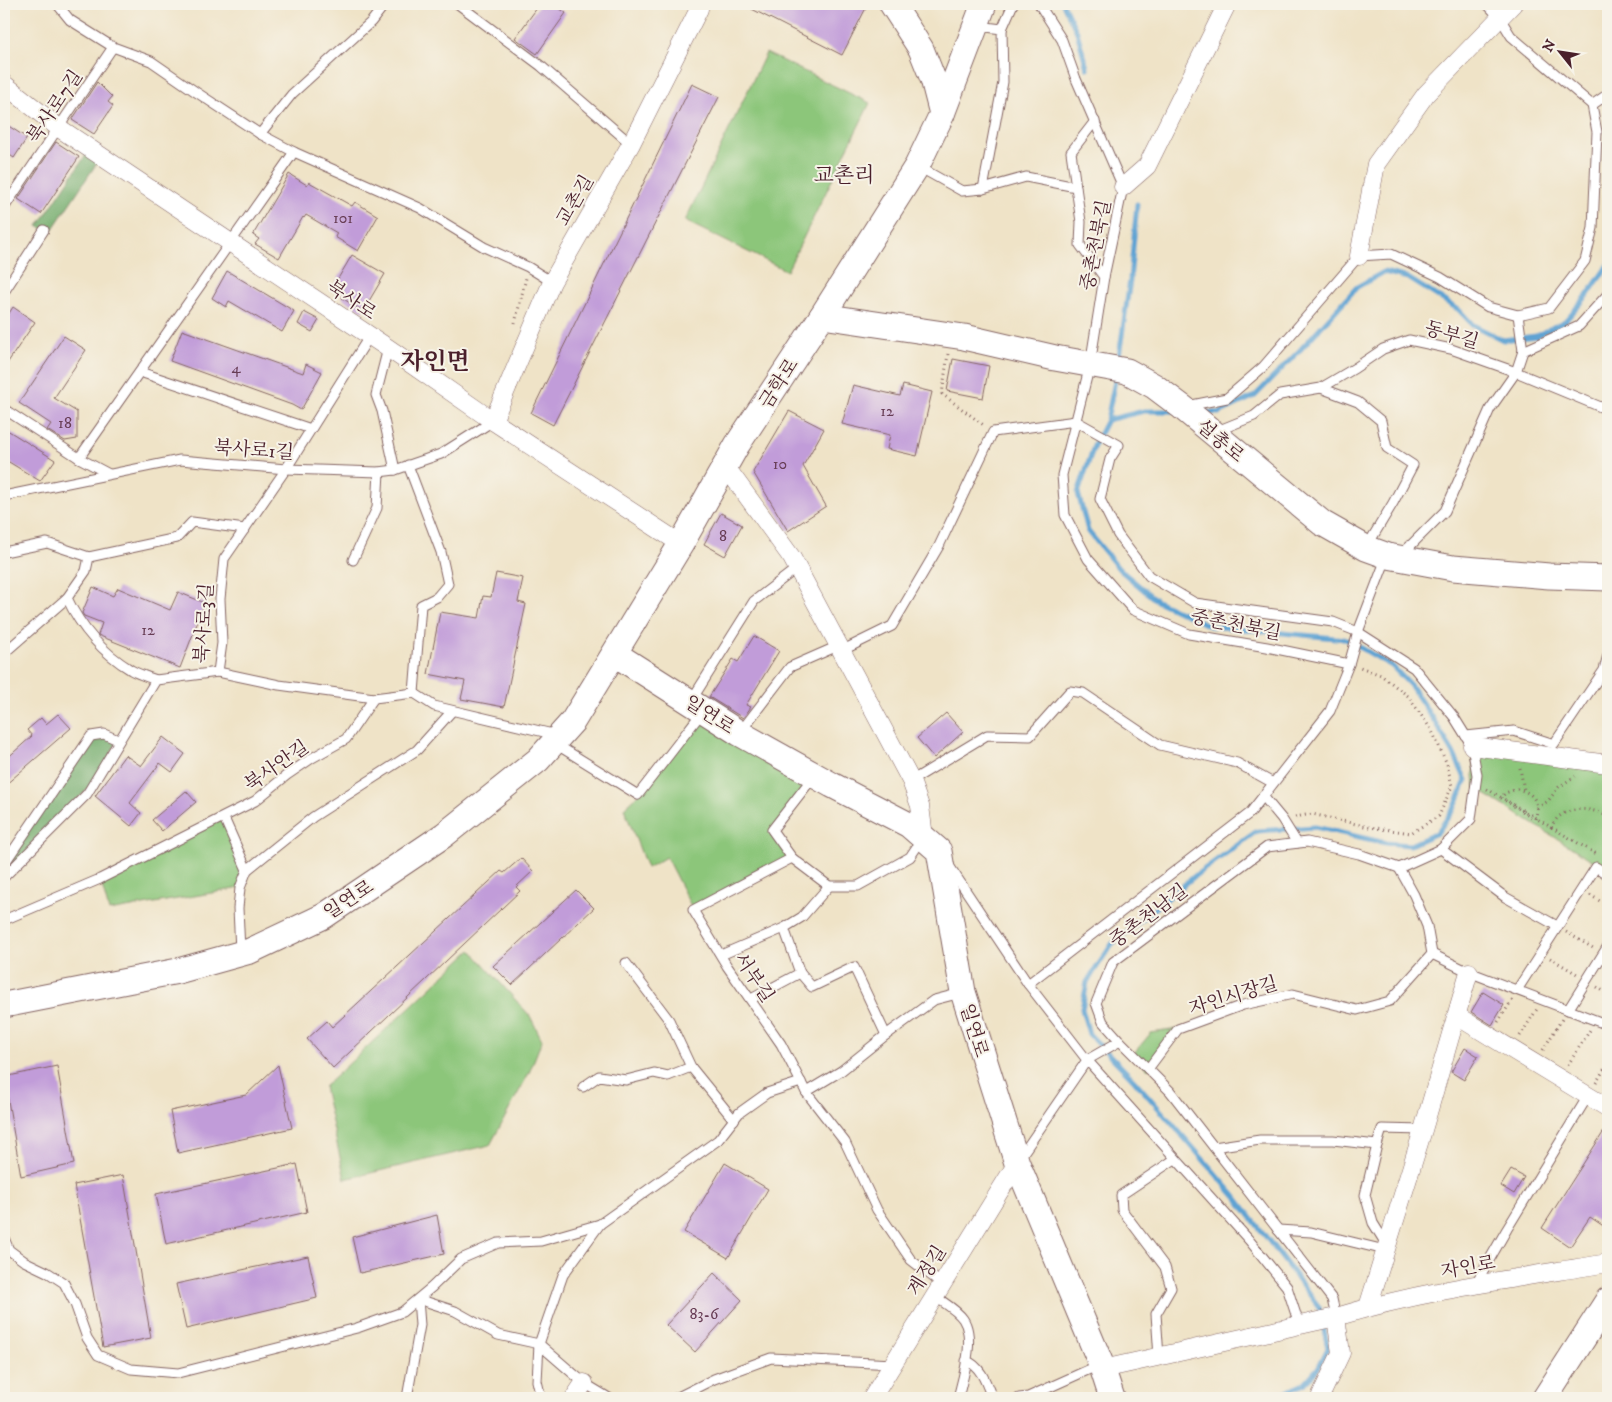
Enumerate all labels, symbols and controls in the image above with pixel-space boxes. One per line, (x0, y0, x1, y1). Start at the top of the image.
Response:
north arrow (1534, 28, 1584, 78)
text: N (1539, 36, 1561, 55)
street label: 북사로7길 (22, 66, 88, 148)
district label: 교촌리 (814, 163, 874, 189)
street label: 교촌길 (552, 171, 599, 230)
street label: 중촌천북길 (1076, 198, 1117, 293)
house number: 101 (333, 208, 353, 228)
street label: 북사로 (322, 275, 380, 325)
street label: 동부길 (1422, 317, 1481, 354)
district label: 자인면 (400, 347, 470, 377)
street label: 금학로 (755, 354, 804, 413)
house number: 4 (231, 358, 241, 378)
house number: 12 (880, 401, 894, 421)
house number: 18 (58, 413, 72, 433)
street label: 설총로 (1192, 415, 1249, 468)
street label: 북사로1길 (213, 436, 295, 465)
house number: 10 (773, 454, 787, 474)
house number: 8 (719, 526, 727, 546)
street label: 북사로3길 (190, 582, 219, 664)
street label: 중촌천북길 (1188, 605, 1283, 646)
house number: 12 (141, 620, 155, 640)
street label: 일연로 (680, 691, 739, 740)
street label: 북사안길 (240, 736, 314, 797)
street label: 일연로 (319, 876, 378, 925)
street label: 중촌천남길 (1105, 879, 1192, 953)
street label: 서부길 (729, 949, 779, 1007)
street label: 자인시장길 (1186, 972, 1281, 1021)
street label: 일연로 (955, 1001, 993, 1060)
street label: 계정길 (903, 1241, 952, 1300)
street label: 자인로 (1439, 1251, 1497, 1284)
house number: 83-6 (690, 1304, 719, 1324)

